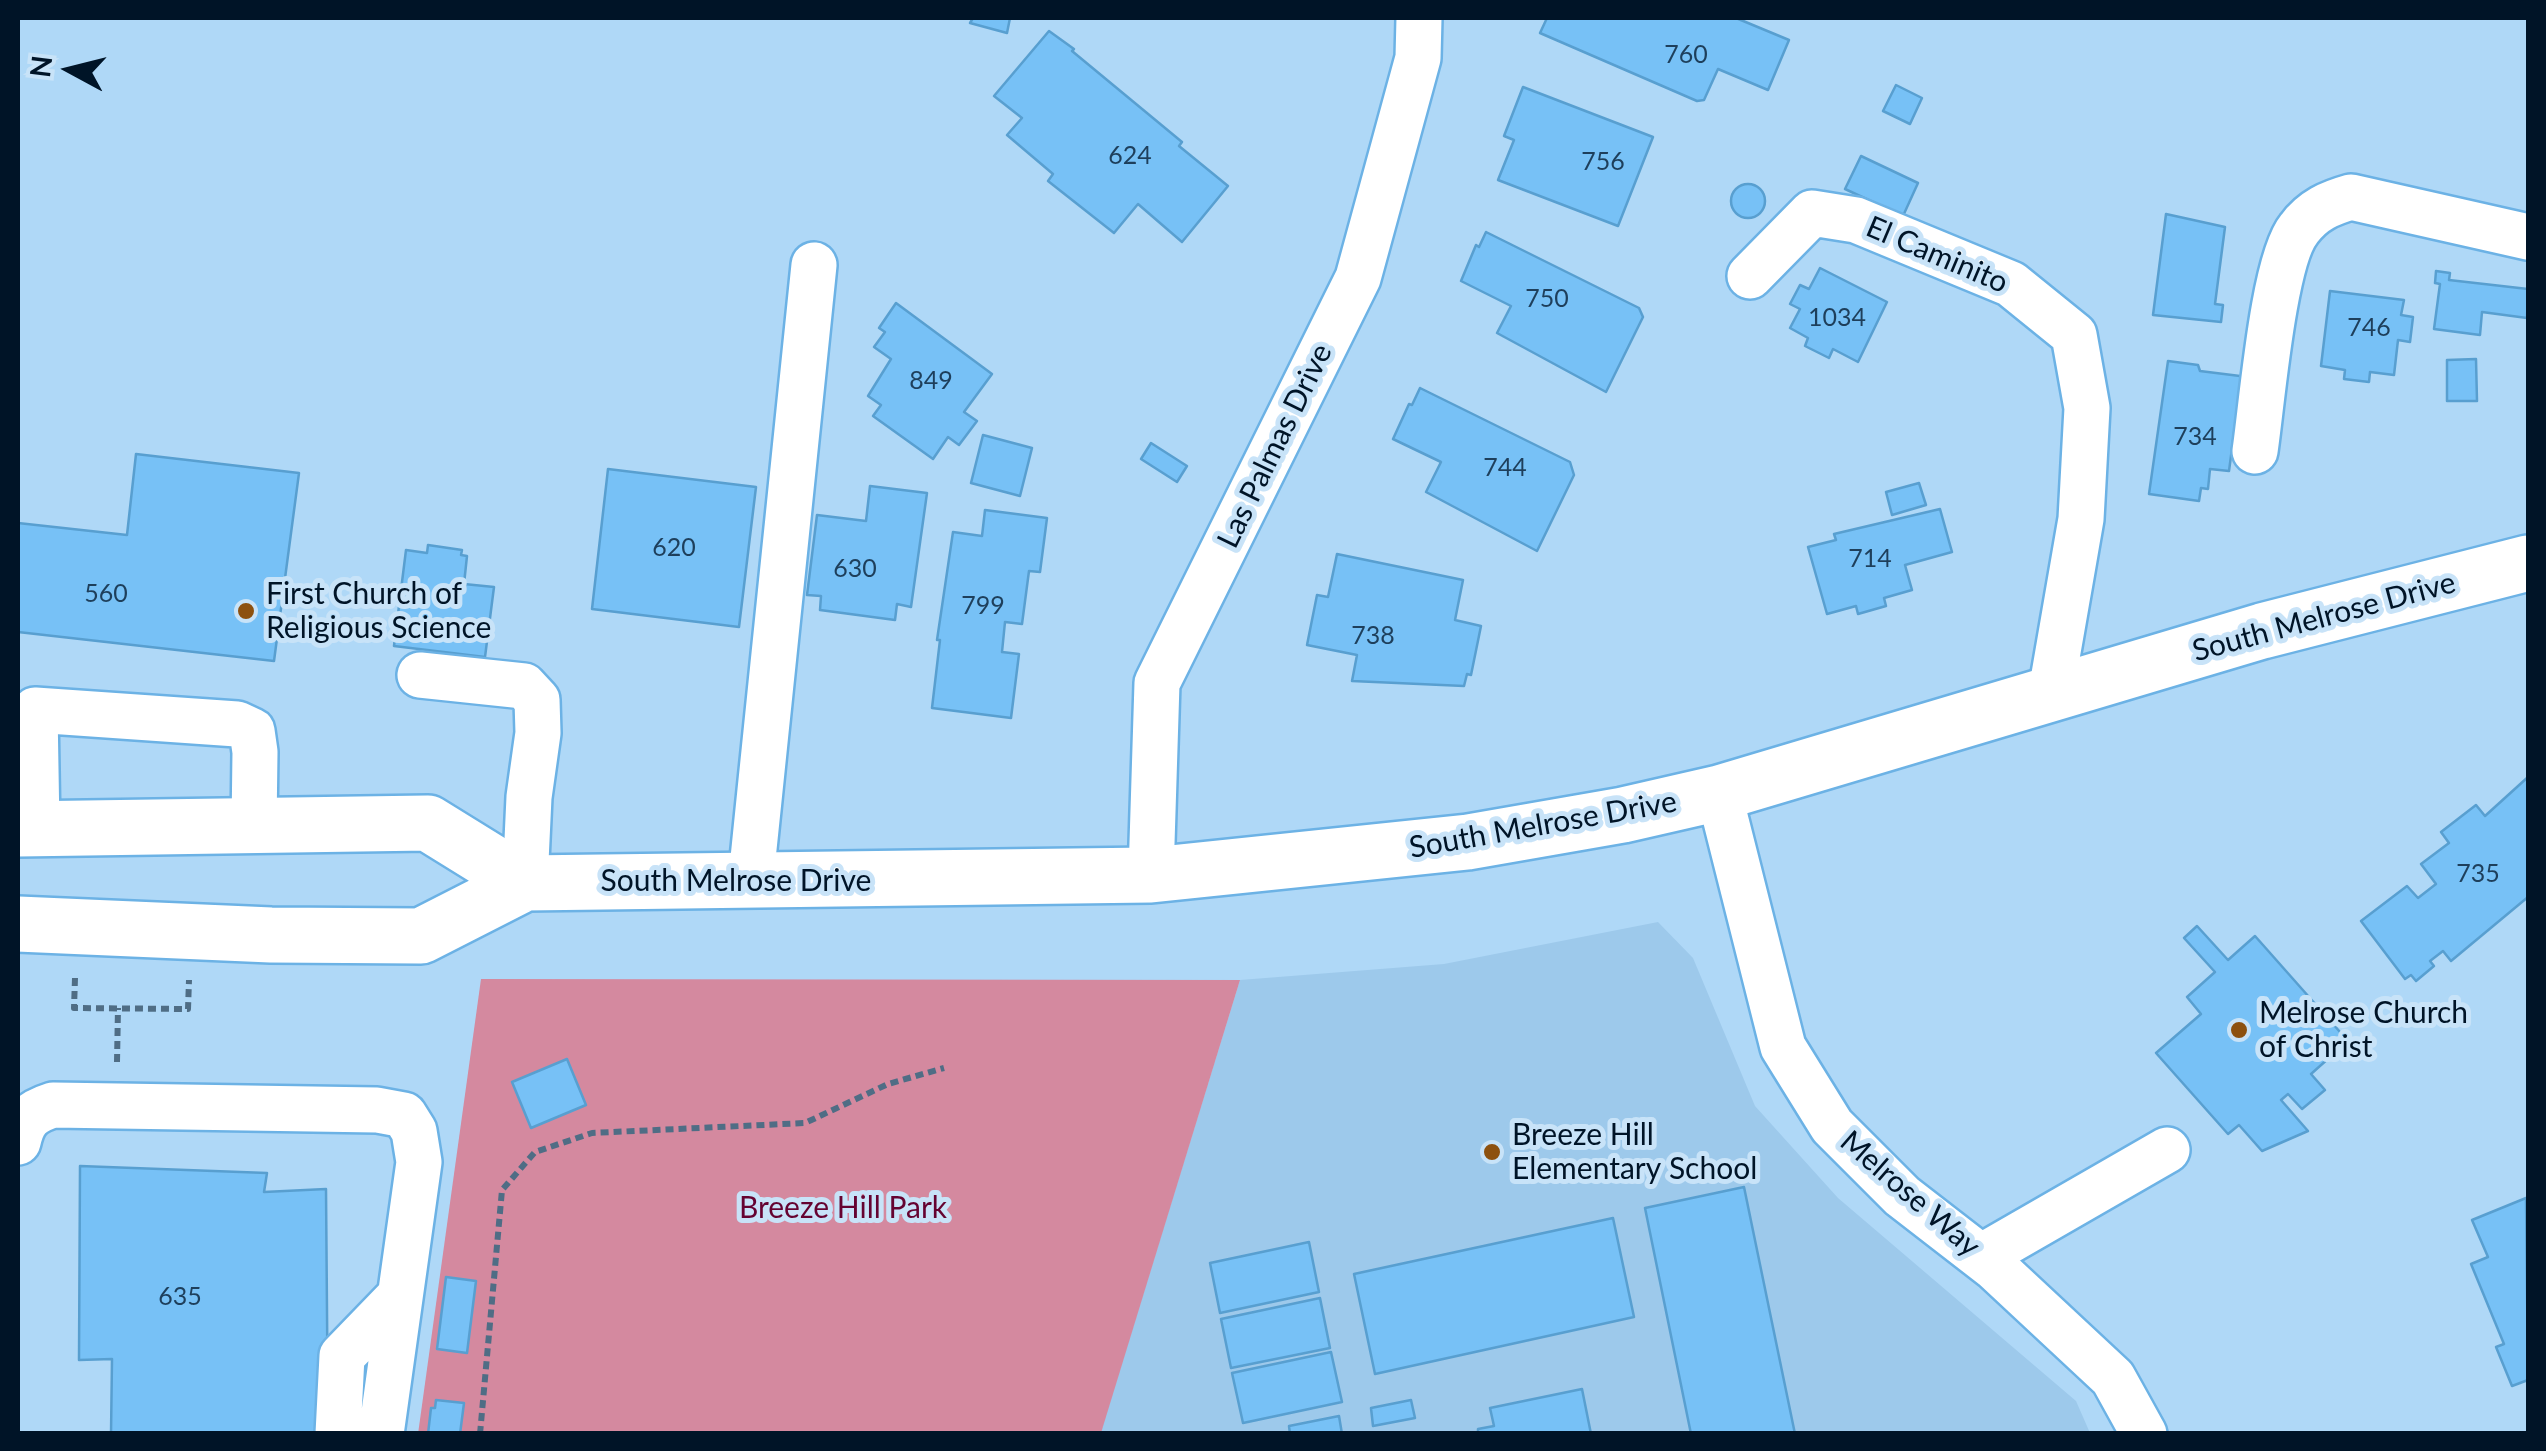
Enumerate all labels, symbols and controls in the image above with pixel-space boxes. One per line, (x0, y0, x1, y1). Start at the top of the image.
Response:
north arrow (20, 20, 120, 120)
house number: 760 (1664, 40, 1708, 70)
text: N (22, 54, 58, 79)
house number: 624 (1108, 141, 1152, 171)
house number: 756 (1581, 147, 1625, 177)
street label: El Caminito (1861, 209, 2013, 301)
house number: 750 (1525, 284, 1569, 314)
house number: 1034 (1808, 303, 1866, 333)
house number: 746 (2347, 313, 2391, 343)
street label: Las Palmas Drive (1210, 338, 1340, 554)
house number: 849 (909, 366, 953, 396)
house number: 734 (2173, 422, 2217, 452)
house number: 744 (1483, 453, 1527, 483)
house number: 620 (652, 533, 696, 563)
house number: 714 (1848, 544, 1892, 574)
house number: 630 (833, 554, 877, 584)
street label: South Melrose Drive (2189, 565, 2459, 669)
place label: First Church of Religious Science (266, 576, 491, 646)
house number: 560 (84, 579, 128, 609)
house number: 799 (961, 591, 1005, 621)
marker: First Church of Religious Science (235, 600, 257, 622)
house number: 738 (1351, 621, 1395, 651)
street label: South Melrose Drive (1407, 784, 1679, 866)
house number: 735 (2456, 859, 2500, 889)
street label: South Melrose Drive (601, 863, 871, 899)
place label: Melrose Church of Christ (2259, 995, 2468, 1066)
marker: Melrose Church of Christ (2228, 1019, 2250, 1041)
place label: Breeze Hill Elementary School (1512, 1117, 1757, 1188)
street label: Melrose Way (1833, 1123, 1987, 1265)
marker: Breeze Hill Elementary School (1481, 1141, 1503, 1163)
park label: Breeze Hill Park (739, 1190, 947, 1226)
house number: 635 (158, 1282, 202, 1312)

